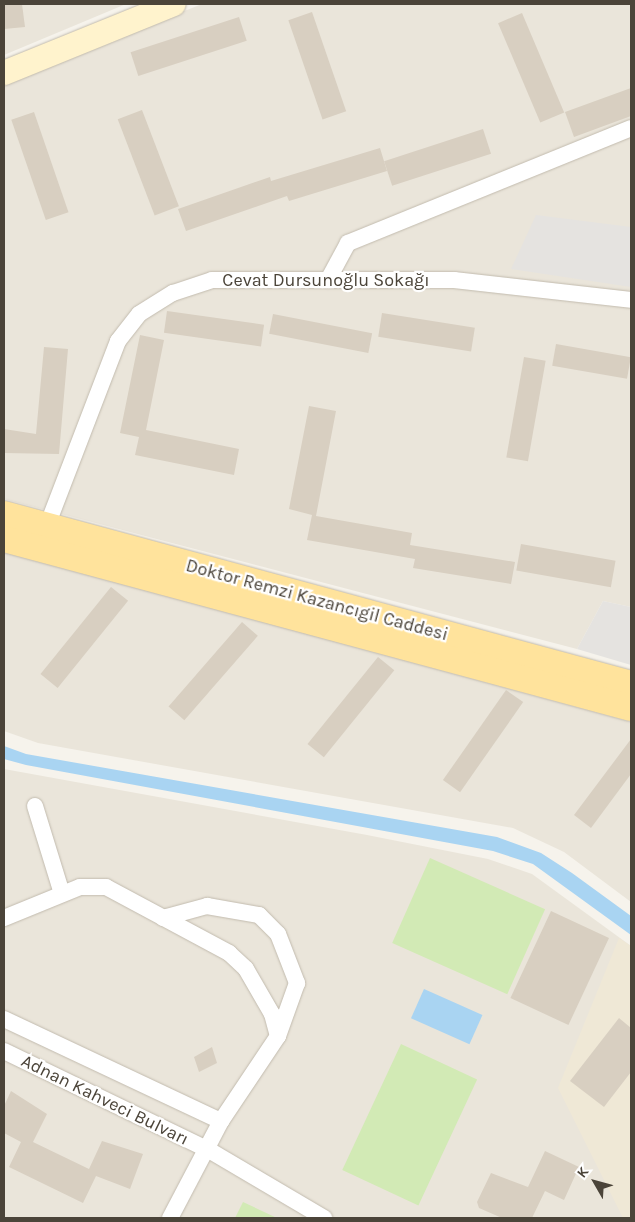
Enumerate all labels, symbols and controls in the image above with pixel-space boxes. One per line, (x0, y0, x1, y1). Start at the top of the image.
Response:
street label: Cevat Dursunoğlu Sokağı (222, 269, 430, 291)
street label: Doktor Remzi Kazancıgil Caddesi (184, 555, 450, 645)
street label: Adnan Kahveci Bulvarı (18, 1050, 192, 1150)
north arrow (570, 1157, 620, 1207)
text: K (573, 1164, 592, 1181)

